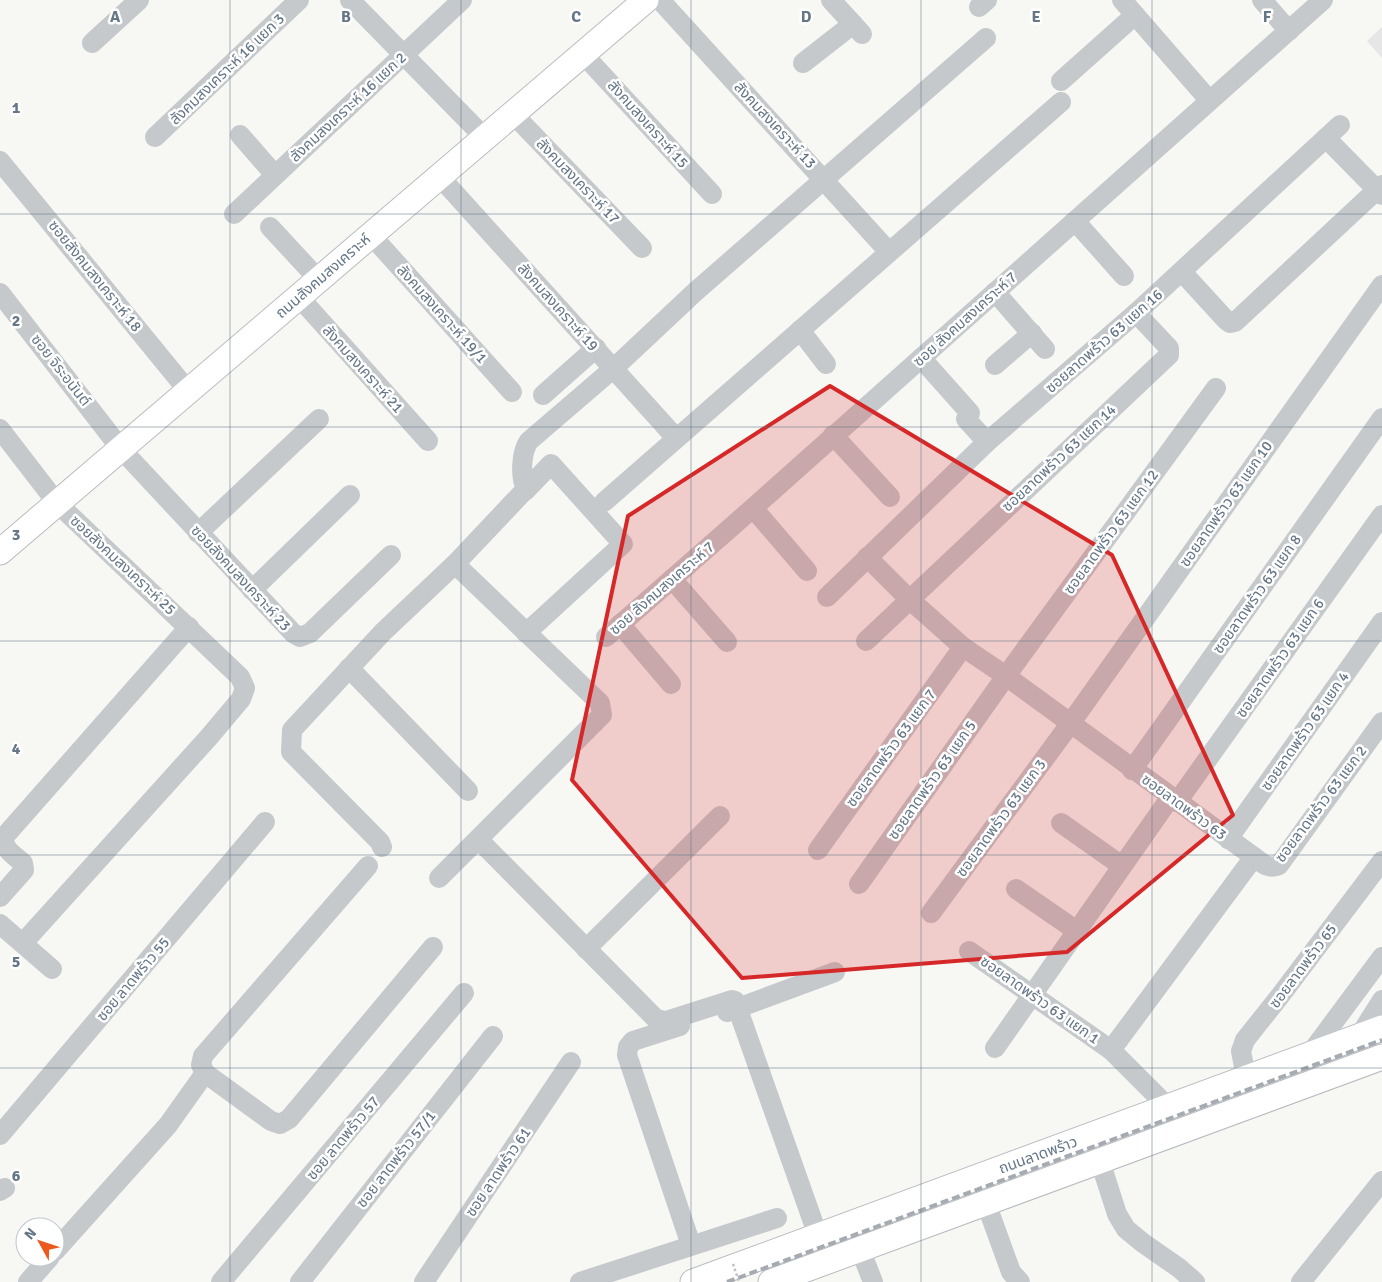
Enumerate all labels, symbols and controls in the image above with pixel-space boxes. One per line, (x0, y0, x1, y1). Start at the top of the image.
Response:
text: A (110, 7, 121, 27)
text: B (341, 7, 351, 27)
text: C (571, 7, 581, 27)
text: D (801, 7, 812, 27)
text: E (1031, 7, 1041, 27)
text: F (1263, 7, 1272, 27)
street label: สังคมสงเคราะห์ 16 แยก 3 (166, 10, 288, 128)
street label: สังคมสงเคราะห์ 16 แยก 2 (286, 48, 410, 166)
street label: สังคมสงเคราะห์ 15 (604, 76, 692, 172)
street label: สังคมสงเคราะห์ 13 (730, 78, 820, 172)
text: 1 (12, 98, 21, 118)
street label: สังคมสงเคราะห์ 17 (533, 134, 623, 228)
street label: ซอยสังคมสงเคราะห์ 18 (45, 217, 145, 335)
street label: ถนนสังคมสงเคราะห์ (272, 230, 374, 322)
street label: สังคมสงเคราะห์ 19 (514, 259, 602, 355)
street label: สังคมสงเคราะห์ 19/1 (393, 261, 491, 367)
street label: ซอย สังคมสงเคราะห์ 7 (910, 268, 1020, 370)
street label: ซอยลาดพร้าว 63 แยก 16 (1042, 285, 1166, 397)
text: 2 (12, 311, 20, 331)
street label: สังคมสงเคราะห์ 21 (319, 321, 407, 417)
street label: ซอย จิระอนันต์ (27, 331, 95, 409)
street label: ซอยลาดพร้าว 63 แยก 14 (998, 401, 1120, 515)
street label: ซอยลาดพร้าว 63 แยก 10 (1176, 438, 1276, 570)
street label: ซอยลาดพร้าว 63 แยก 12 (1060, 466, 1162, 598)
street label: ซอยสังคมสงเคราะห์ 25 (66, 511, 180, 619)
street label: ซอยสังคมสงเคราะห์ 23 (187, 521, 295, 635)
text: 3 (12, 525, 20, 545)
street label: ซอยลาดพร้าว 63 แยก 8 (1209, 531, 1305, 657)
street label: ซอย สังคมสงเคราะห์ 7 (606, 538, 718, 638)
street label: ซอยลาดพร้าว 63 แยก 6 (1232, 595, 1328, 721)
street label: ซอยลาดพร้าว 63 แยก 4 (1257, 668, 1353, 794)
street label: ซอยลาดพร้าว 63 แยก 7 (842, 686, 940, 810)
street label: ซอยลาดพร้าว 63 แยก 5 (884, 717, 980, 843)
text: 4 (12, 739, 21, 759)
street label: ซอยลาดพร้าว 63 แยก 2 (1271, 742, 1371, 866)
street label: ซอยลาดพร้าว 63 แยก 3 (952, 756, 1050, 880)
street label: ซอยลาดพร้าว 63 (1138, 770, 1230, 844)
street label: ซอยลาดพร้าว 65 (1266, 920, 1340, 1012)
street label: ซอย ลาดพร้าว 55 (93, 933, 173, 1025)
text: 5 (12, 952, 20, 972)
street label: ซอยลาดพร้าว 63 แยก 1 (977, 952, 1103, 1048)
street label: ซอย ลาดพร้าว 57 (303, 1092, 383, 1184)
street label: ซอย ลาดพร้าว 57/1 (353, 1107, 439, 1211)
street label: ซอย ลาดพร้าว 61 (462, 1124, 534, 1220)
street label: ถนนลาดพร้าว (996, 1132, 1080, 1178)
text: 6 (12, 1166, 21, 1186)
north arrow (15, 1217, 65, 1267)
text: N (21, 1225, 40, 1243)

